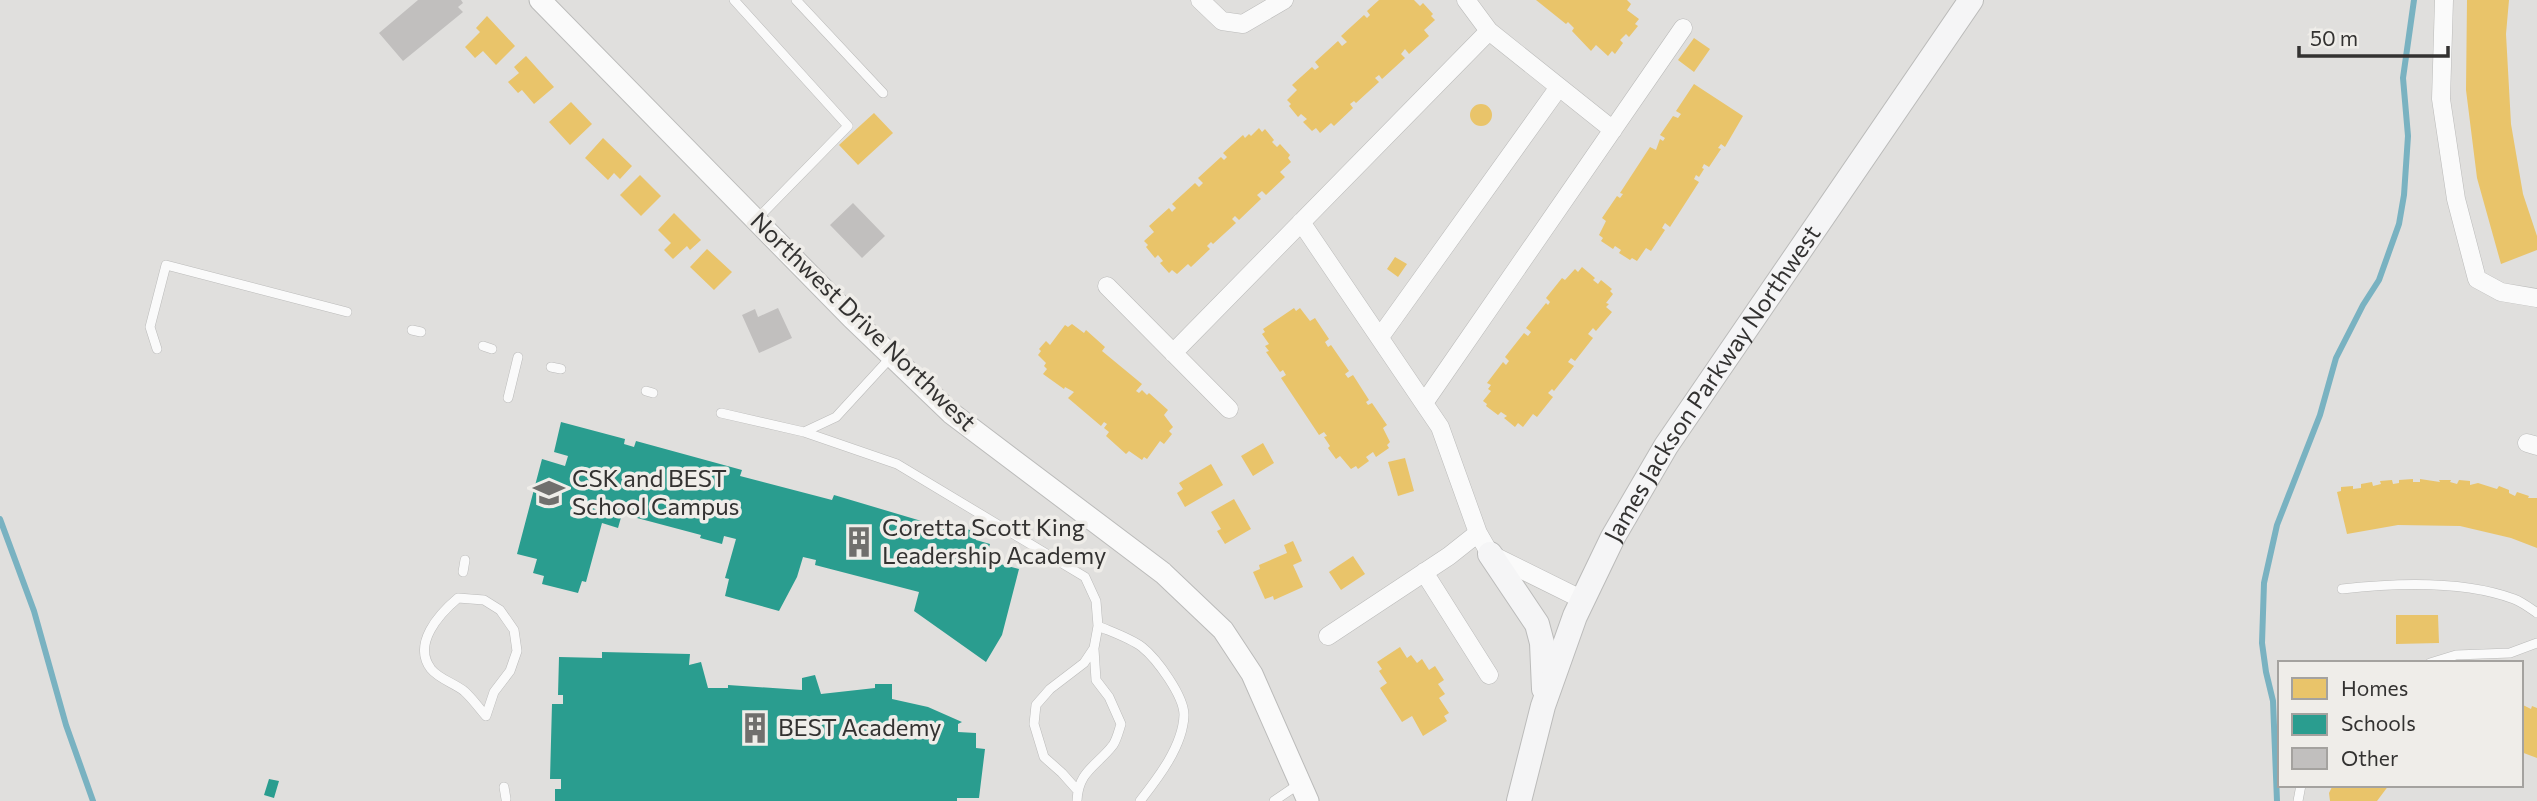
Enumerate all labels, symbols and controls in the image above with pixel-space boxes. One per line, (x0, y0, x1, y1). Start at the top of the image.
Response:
scale bar (2299, 14, 2448, 58)
text: 50 m (2310, 25, 2358, 50)
street label: Northwest Drive Northwest (745, 206, 983, 436)
street label: James Jackson Parkway Northwest (1597, 219, 1826, 546)
place label: CSK and BEST School Campus (572, 463, 740, 520)
school or university icon: CSK and BEST School Campus (532, 476, 566, 510)
place label: Coretta Scott King Leadership Academy (882, 512, 1106, 569)
building icon: Coretta Scott King Leadership Academy (842, 525, 876, 559)
legend (2278, 661, 2523, 787)
text: Homes (2341, 675, 2408, 700)
text: Schools (2341, 710, 2416, 735)
building icon: BEST Academy (738, 711, 772, 745)
place label: BEST Academy (778, 712, 942, 741)
text: Other (2341, 745, 2398, 770)

